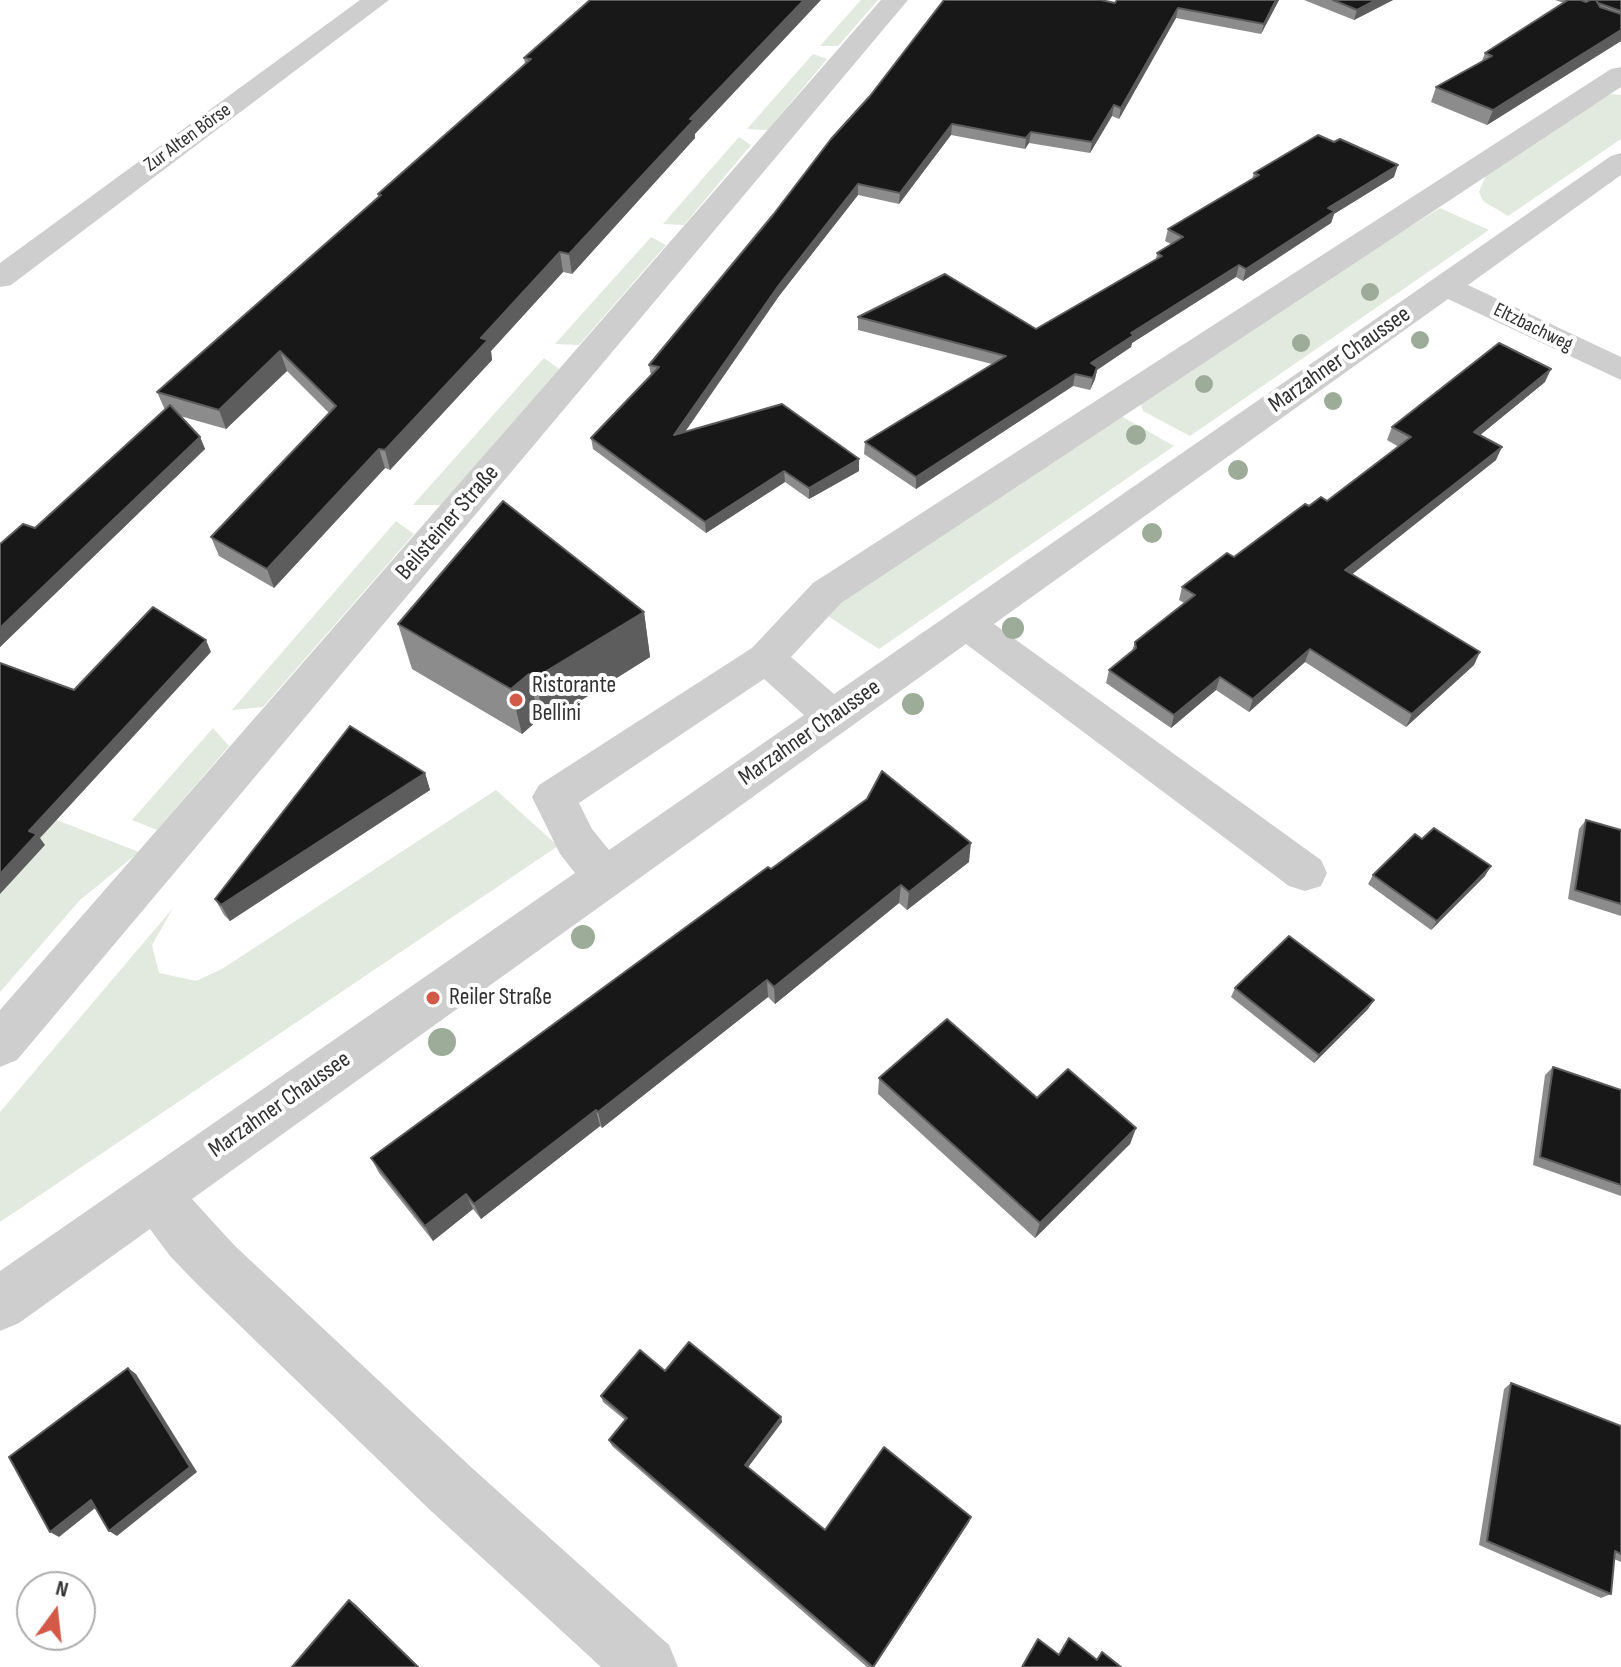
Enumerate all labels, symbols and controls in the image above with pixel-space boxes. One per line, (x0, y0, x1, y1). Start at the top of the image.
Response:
street label: Zur Alten Börse (140, 98, 236, 178)
street label: Eltzbachweg (1490, 299, 1576, 357)
street label: Marzahner Chaussee (1264, 300, 1416, 420)
street label: Beilsteiner Straße (390, 460, 506, 586)
place label: Ristorante Bellini (532, 672, 616, 728)
street label: Marzahner Chaussee (734, 673, 886, 793)
marker: Ristorante Bellini (507, 691, 525, 709)
place label: Reiler Straße (449, 984, 552, 1012)
marker: Reiler Straße (424, 989, 442, 1007)
street label: Marzahner Chaussee (204, 1045, 356, 1165)
north arrow (16, 1571, 96, 1651)
text: N (53, 1575, 71, 1604)

